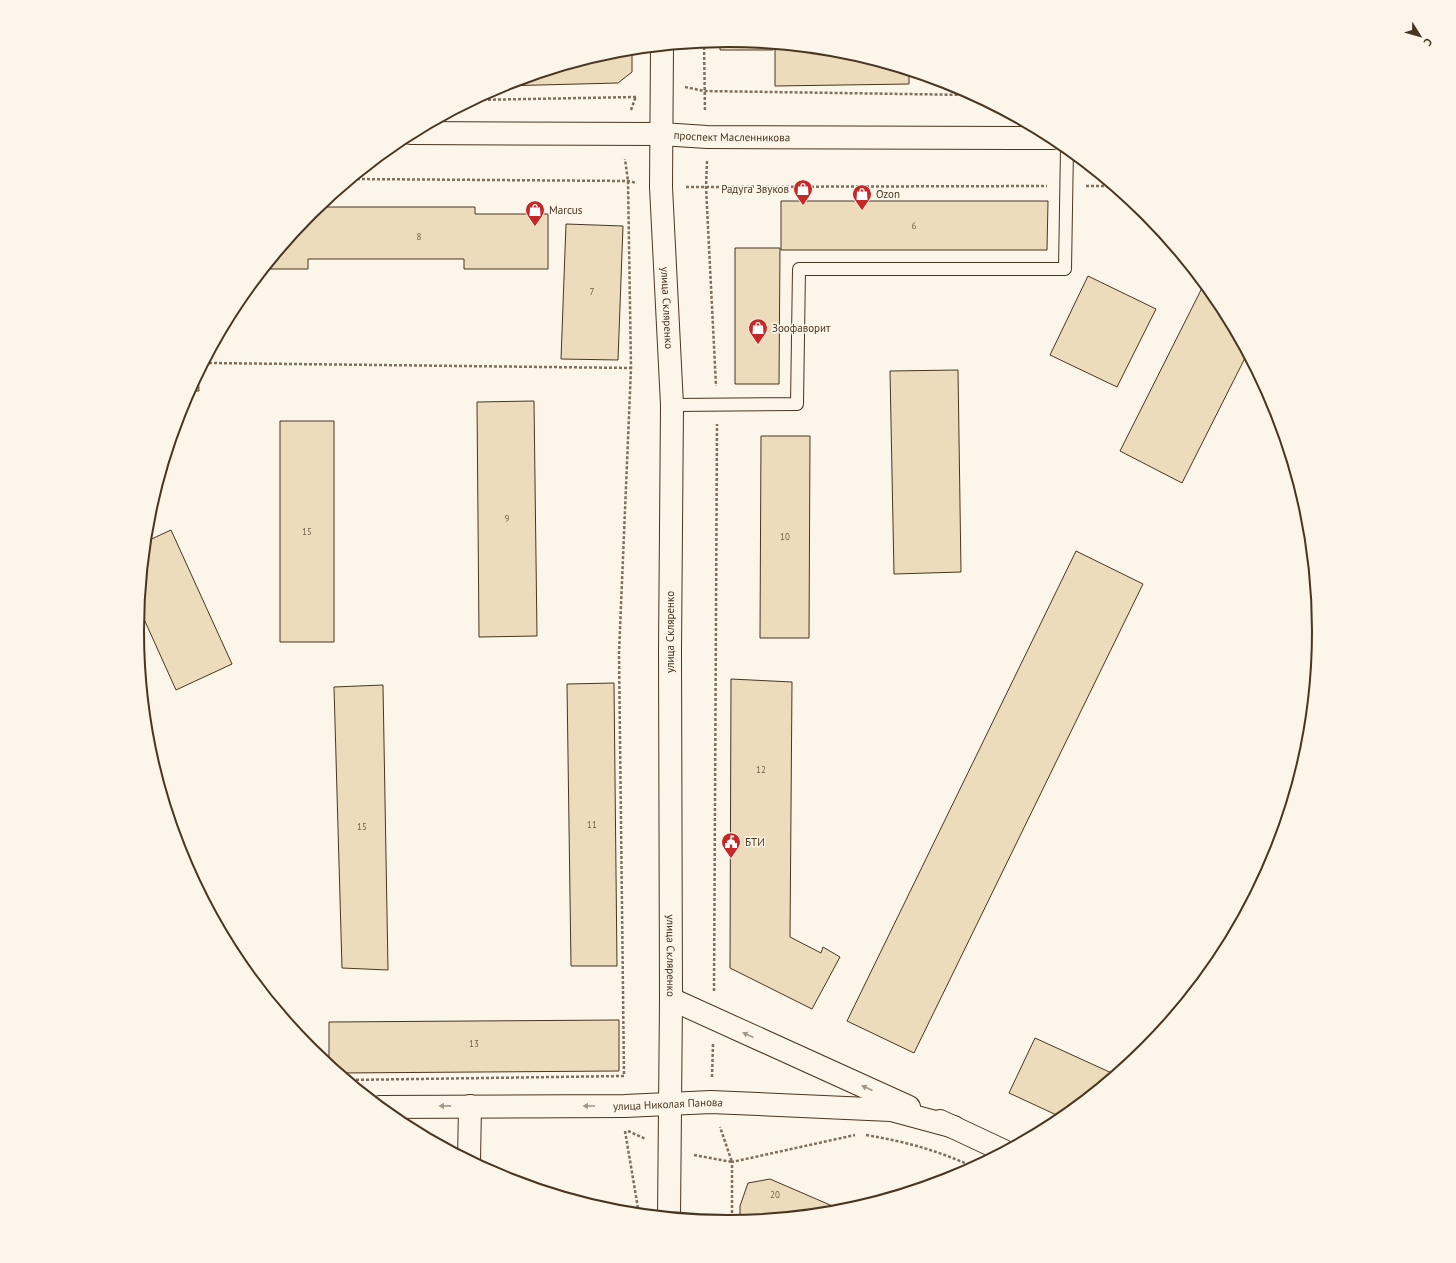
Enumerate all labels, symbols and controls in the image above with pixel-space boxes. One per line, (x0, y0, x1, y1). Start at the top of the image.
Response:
north arrow (1400, 16, 1440, 56)
text: С (1421, 35, 1435, 49)
street label: проспект Масленникова (673, 128, 790, 144)
shop icon: Радуга Звуков (792, 178, 814, 206)
place label: Радуга Звуков (721, 182, 789, 196)
shop icon: Ozon (851, 183, 873, 211)
place label: Ozon (876, 187, 900, 201)
shop icon: Marcus (524, 199, 546, 227)
place label: Marcus (549, 203, 583, 217)
house number: 6 (912, 220, 917, 231)
house number: 8 (417, 231, 422, 242)
street label: улица Скляренко (658, 266, 676, 349)
house number: 7 (590, 286, 595, 297)
shop icon: Зоофаворит (747, 317, 769, 345)
place label: Зоофаворит (772, 321, 831, 335)
house number: 9 (505, 513, 510, 524)
house number: 15 (302, 526, 312, 537)
house number: 10 (780, 531, 790, 542)
street label: улица Скляренко (663, 591, 677, 673)
house number: 12 (756, 764, 766, 775)
house number: 11 (587, 819, 597, 830)
house number: 15 (357, 821, 367, 832)
public building icon: БТИ (720, 831, 742, 859)
place label: БТИ (745, 835, 765, 849)
street label: улица Скляренко (664, 915, 678, 997)
one-way arrow (743, 1032, 754, 1038)
house number: 13 (469, 1038, 479, 1049)
one-way arrow (861, 1085, 873, 1091)
street label: улица Николая Панова (613, 1095, 723, 1113)
one-way arrow (438, 1103, 451, 1109)
one-way arrow (582, 1103, 595, 1109)
house number: 20 (770, 1189, 780, 1200)

